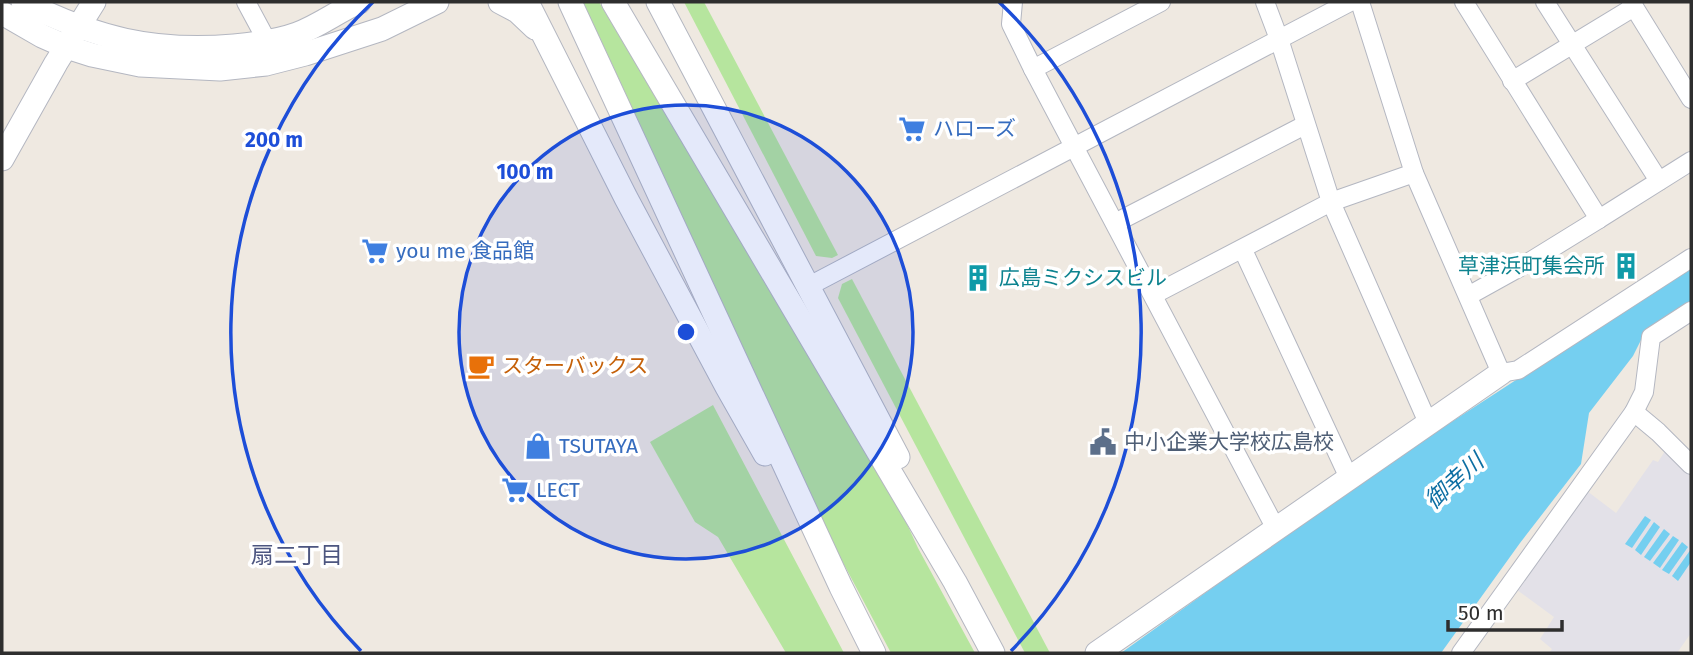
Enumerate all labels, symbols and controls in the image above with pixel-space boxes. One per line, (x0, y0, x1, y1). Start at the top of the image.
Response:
supermarket icon: ハローズ (897, 114, 927, 144)
place label: ハローズ (933, 116, 1016, 142)
text: 200 m (245, 127, 303, 153)
text: 100 m (496, 159, 554, 185)
supermarket icon: you me 食品館 (360, 236, 390, 266)
place label: you me 食品館 (396, 238, 534, 264)
building icon: 草津浜町集会所 (1611, 251, 1641, 281)
place label: 草津浜町集会所 (1458, 253, 1605, 279)
building icon: 広島ミクシスビル (963, 263, 993, 293)
place label: 広島ミクシスビル (999, 265, 1167, 291)
centre of rings (674, 320, 698, 344)
cafe icon: スターバックス (466, 351, 496, 381)
place label: スターバックス (502, 353, 648, 379)
public building icon: 中小企業大学校広島校 (1088, 427, 1118, 457)
place label: 中小企業大学校広島校 (1124, 429, 1334, 455)
shop icon: TSUTAYA (523, 431, 553, 461)
place label: TSUTAYA (559, 433, 638, 459)
water label: 御幸川 (1419, 446, 1491, 514)
supermarket icon: LECT (500, 475, 530, 505)
place label: LECT (536, 477, 580, 503)
district label: 扇二丁目 (251, 541, 343, 569)
scale bar (1448, 588, 1562, 632)
text: 50 m (1458, 600, 1504, 626)

